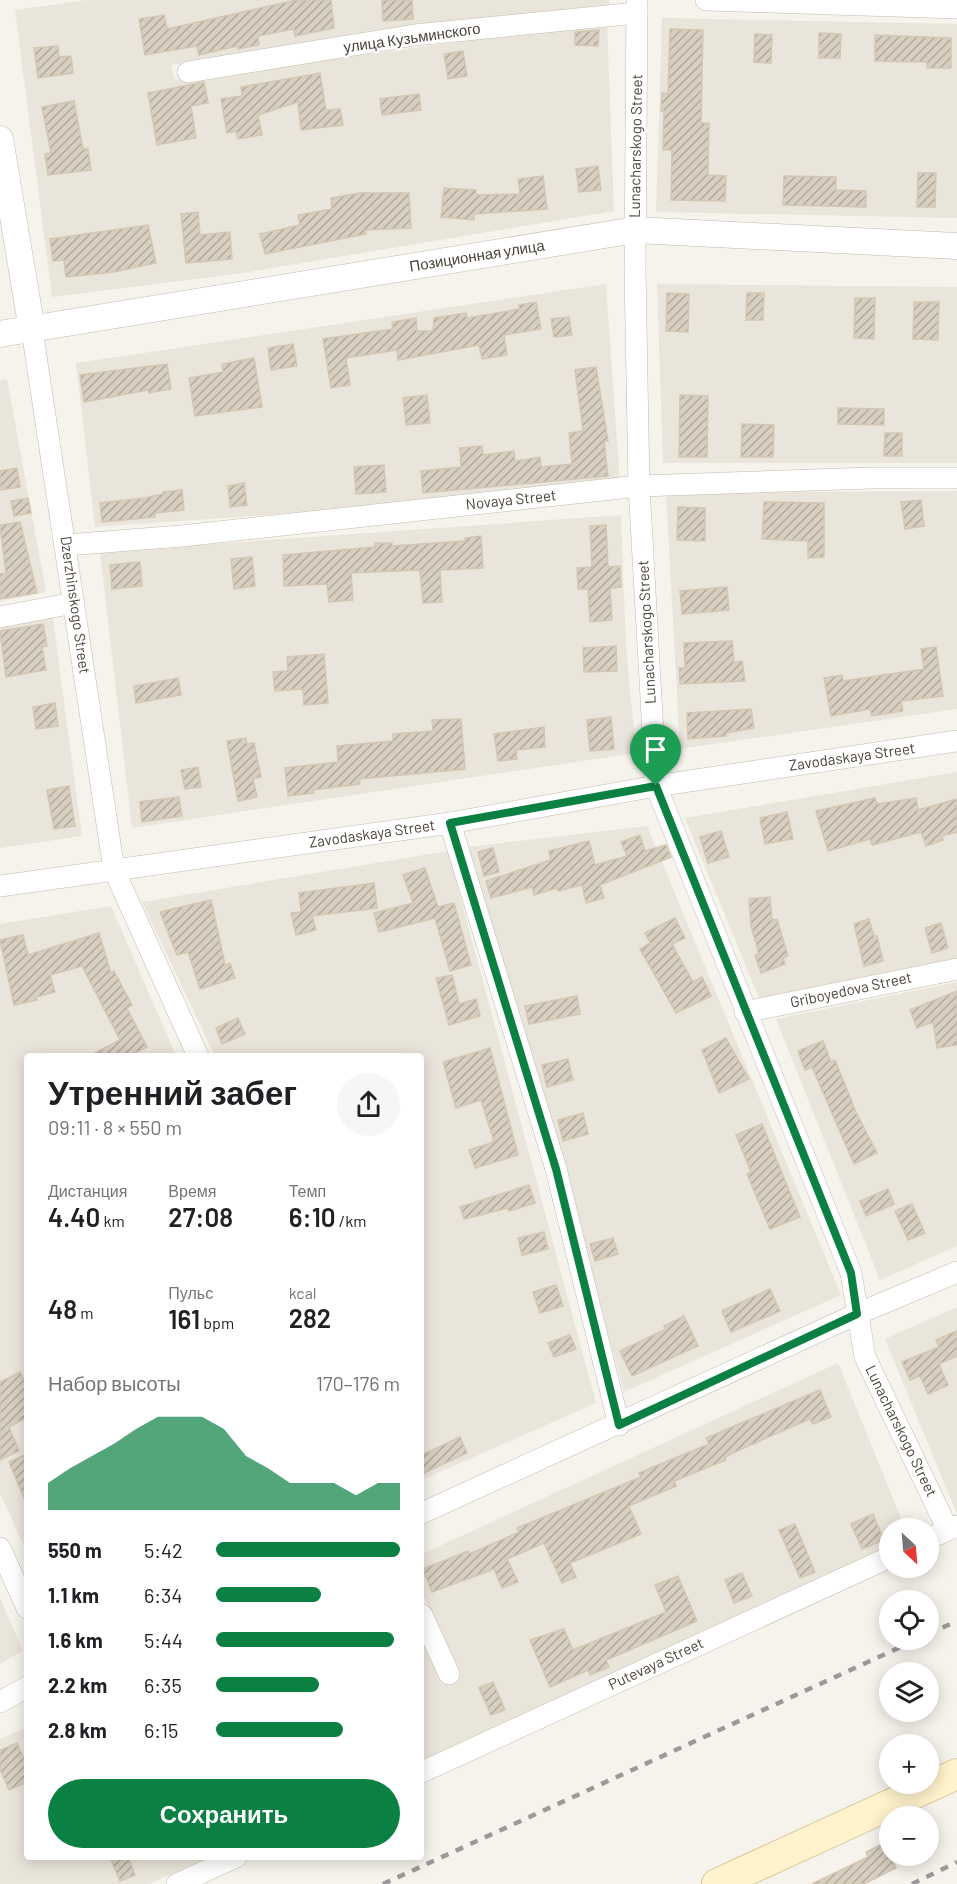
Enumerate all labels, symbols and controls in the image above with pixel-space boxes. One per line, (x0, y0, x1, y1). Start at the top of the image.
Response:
street label: улица Кузьминского (342, 18, 482, 56)
street label: Lunacharskogo Street (625, 74, 645, 218)
street label: Позиционная улица (408, 235, 546, 275)
street label: Novaya Street (465, 485, 557, 513)
street label: Dzerzhinskogo Street (57, 535, 95, 675)
street label: Lunacharskogo Street (633, 560, 659, 704)
pin (630, 724, 681, 786)
icon: arrive (639, 733, 672, 766)
street label: Zavodaskaya Street (788, 738, 916, 774)
street label: Zavodaskaya Street (308, 815, 436, 851)
street label: Griboyedova Street (788, 967, 913, 1011)
text: Утренний забег (48, 1072, 297, 1112)
button: share (337, 1073, 400, 1136)
text: 09:11 · 8 × 550 m (48, 1115, 182, 1139)
text: Дистанция (48, 1181, 127, 1200)
text: Время (168, 1181, 216, 1200)
text: Темп (289, 1181, 326, 1200)
text: 4.40 (48, 1201, 100, 1232)
text: 27:08 (168, 1201, 233, 1232)
text: 6:10 (289, 1201, 336, 1232)
text: km (100, 1211, 125, 1230)
text: /km (336, 1211, 366, 1230)
text: Пульс (168, 1283, 213, 1302)
text: kcal (289, 1283, 317, 1302)
text: 48 (48, 1293, 77, 1324)
text: 282 (289, 1302, 331, 1333)
text: m (77, 1303, 94, 1322)
text: 161 (168, 1303, 200, 1334)
text: bpm (200, 1313, 234, 1332)
street label: Lunacharskogo Street (862, 1362, 942, 1499)
text: Набор высоты (48, 1371, 181, 1395)
text: 170–176 m (316, 1371, 400, 1395)
north arrow (879, 1518, 939, 1578)
map controls (879, 1518, 939, 1866)
text: 550 m (48, 1538, 102, 1562)
text: 5:42 (144, 1538, 183, 1562)
text: 1.1 km (48, 1583, 99, 1607)
text: 6:34 (144, 1583, 182, 1607)
button: locate (879, 1590, 939, 1650)
text: 1.6 km (48, 1628, 103, 1652)
text: 5:44 (144, 1628, 183, 1652)
street label: Putevaya Street (605, 1633, 706, 1693)
button: layers (879, 1662, 939, 1722)
text: 2.2 km (48, 1673, 107, 1697)
text: 6:35 (144, 1673, 182, 1697)
text: 2.8 km (48, 1718, 107, 1742)
text: 6:15 (144, 1718, 178, 1742)
button: + (879, 1734, 939, 1794)
button: Сохранить (48, 1779, 400, 1848)
button: − (879, 1806, 939, 1866)

